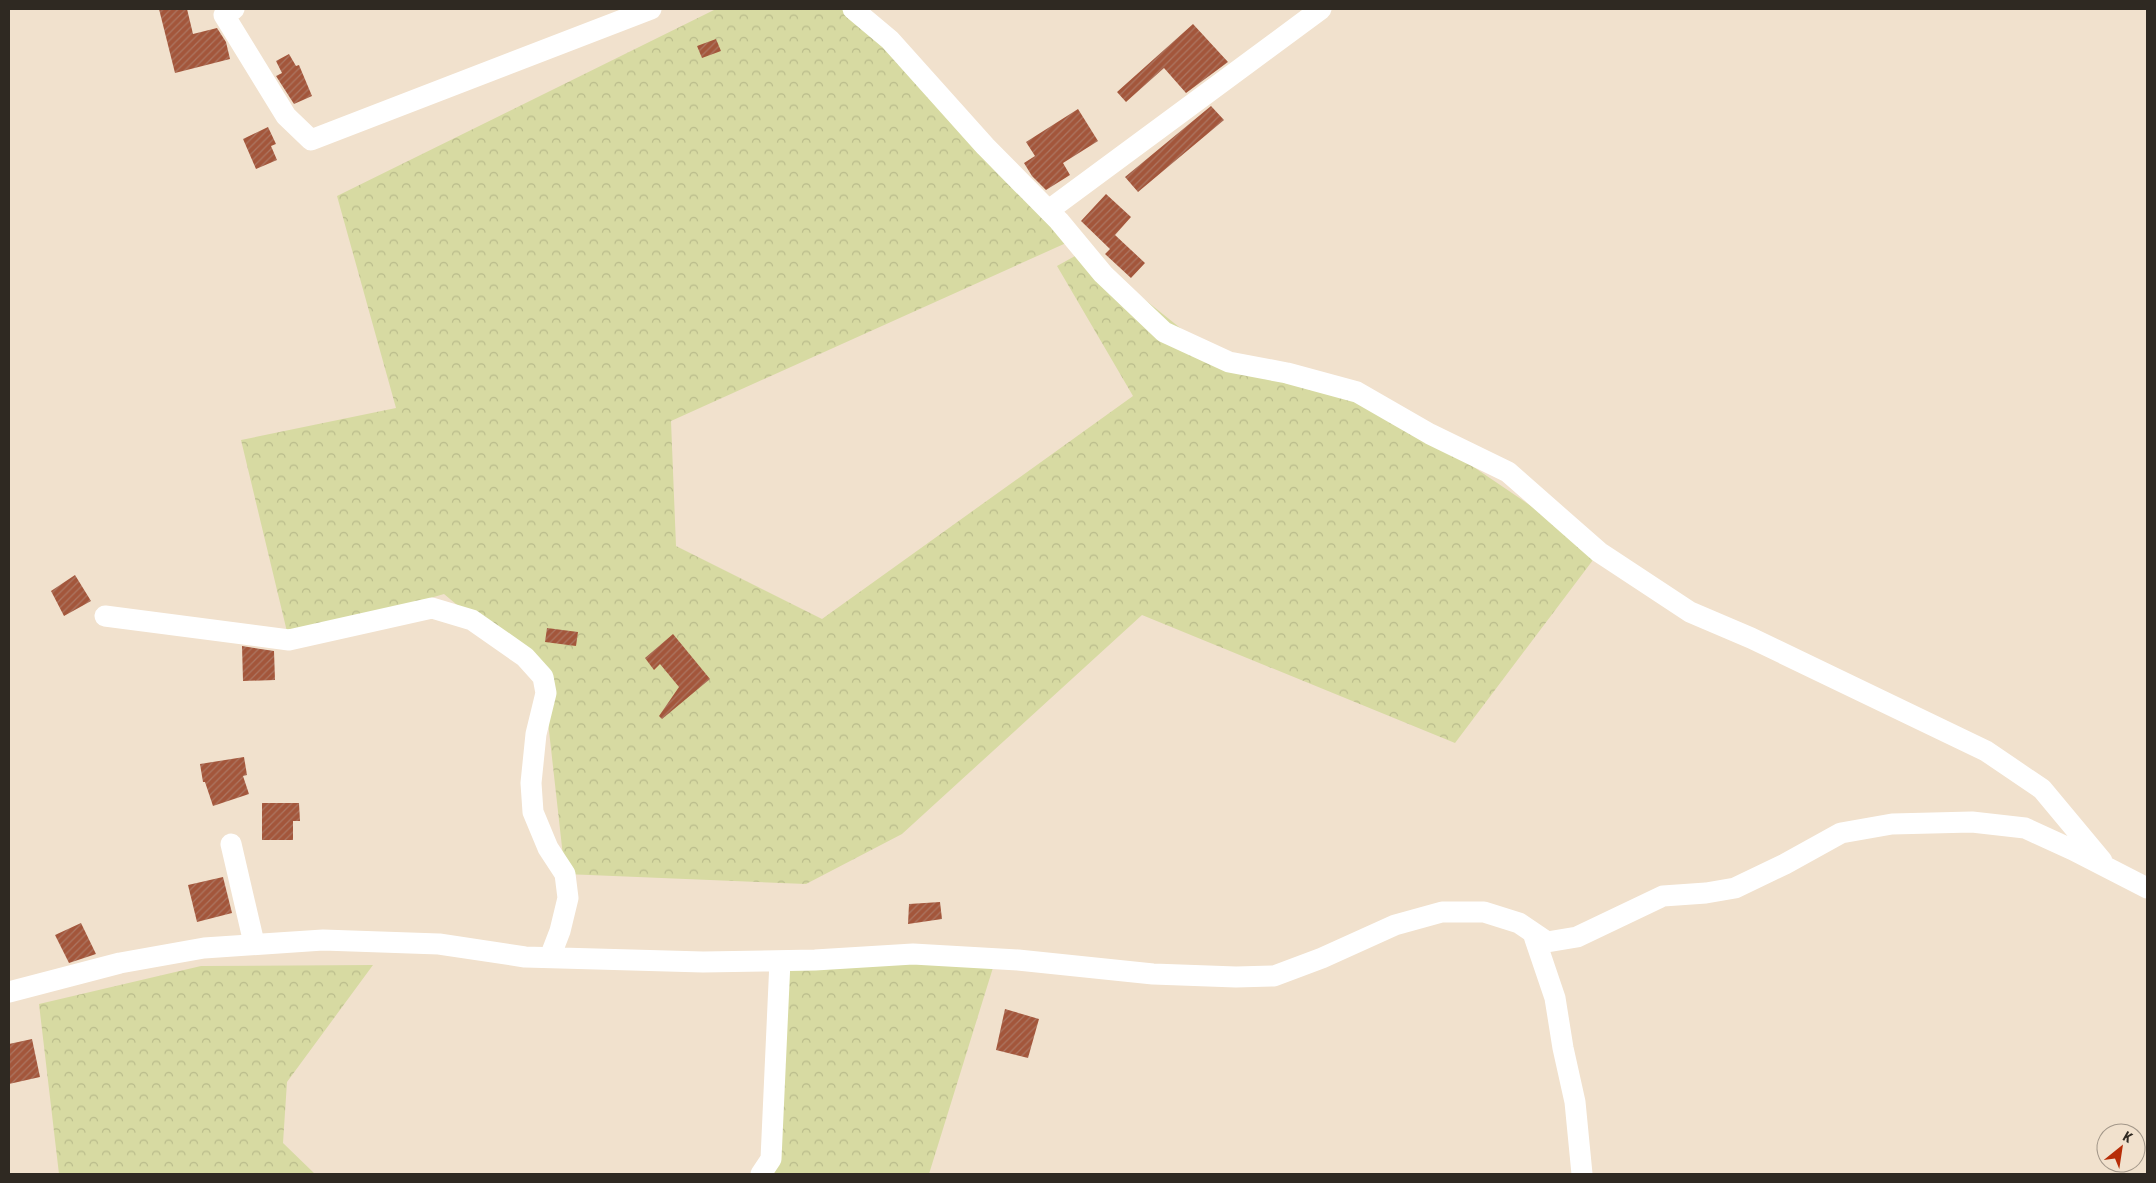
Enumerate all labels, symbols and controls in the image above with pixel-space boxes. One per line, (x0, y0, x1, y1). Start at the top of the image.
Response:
north arrow (2096, 1123, 2146, 1173)
text: K (2120, 1128, 2135, 1146)

